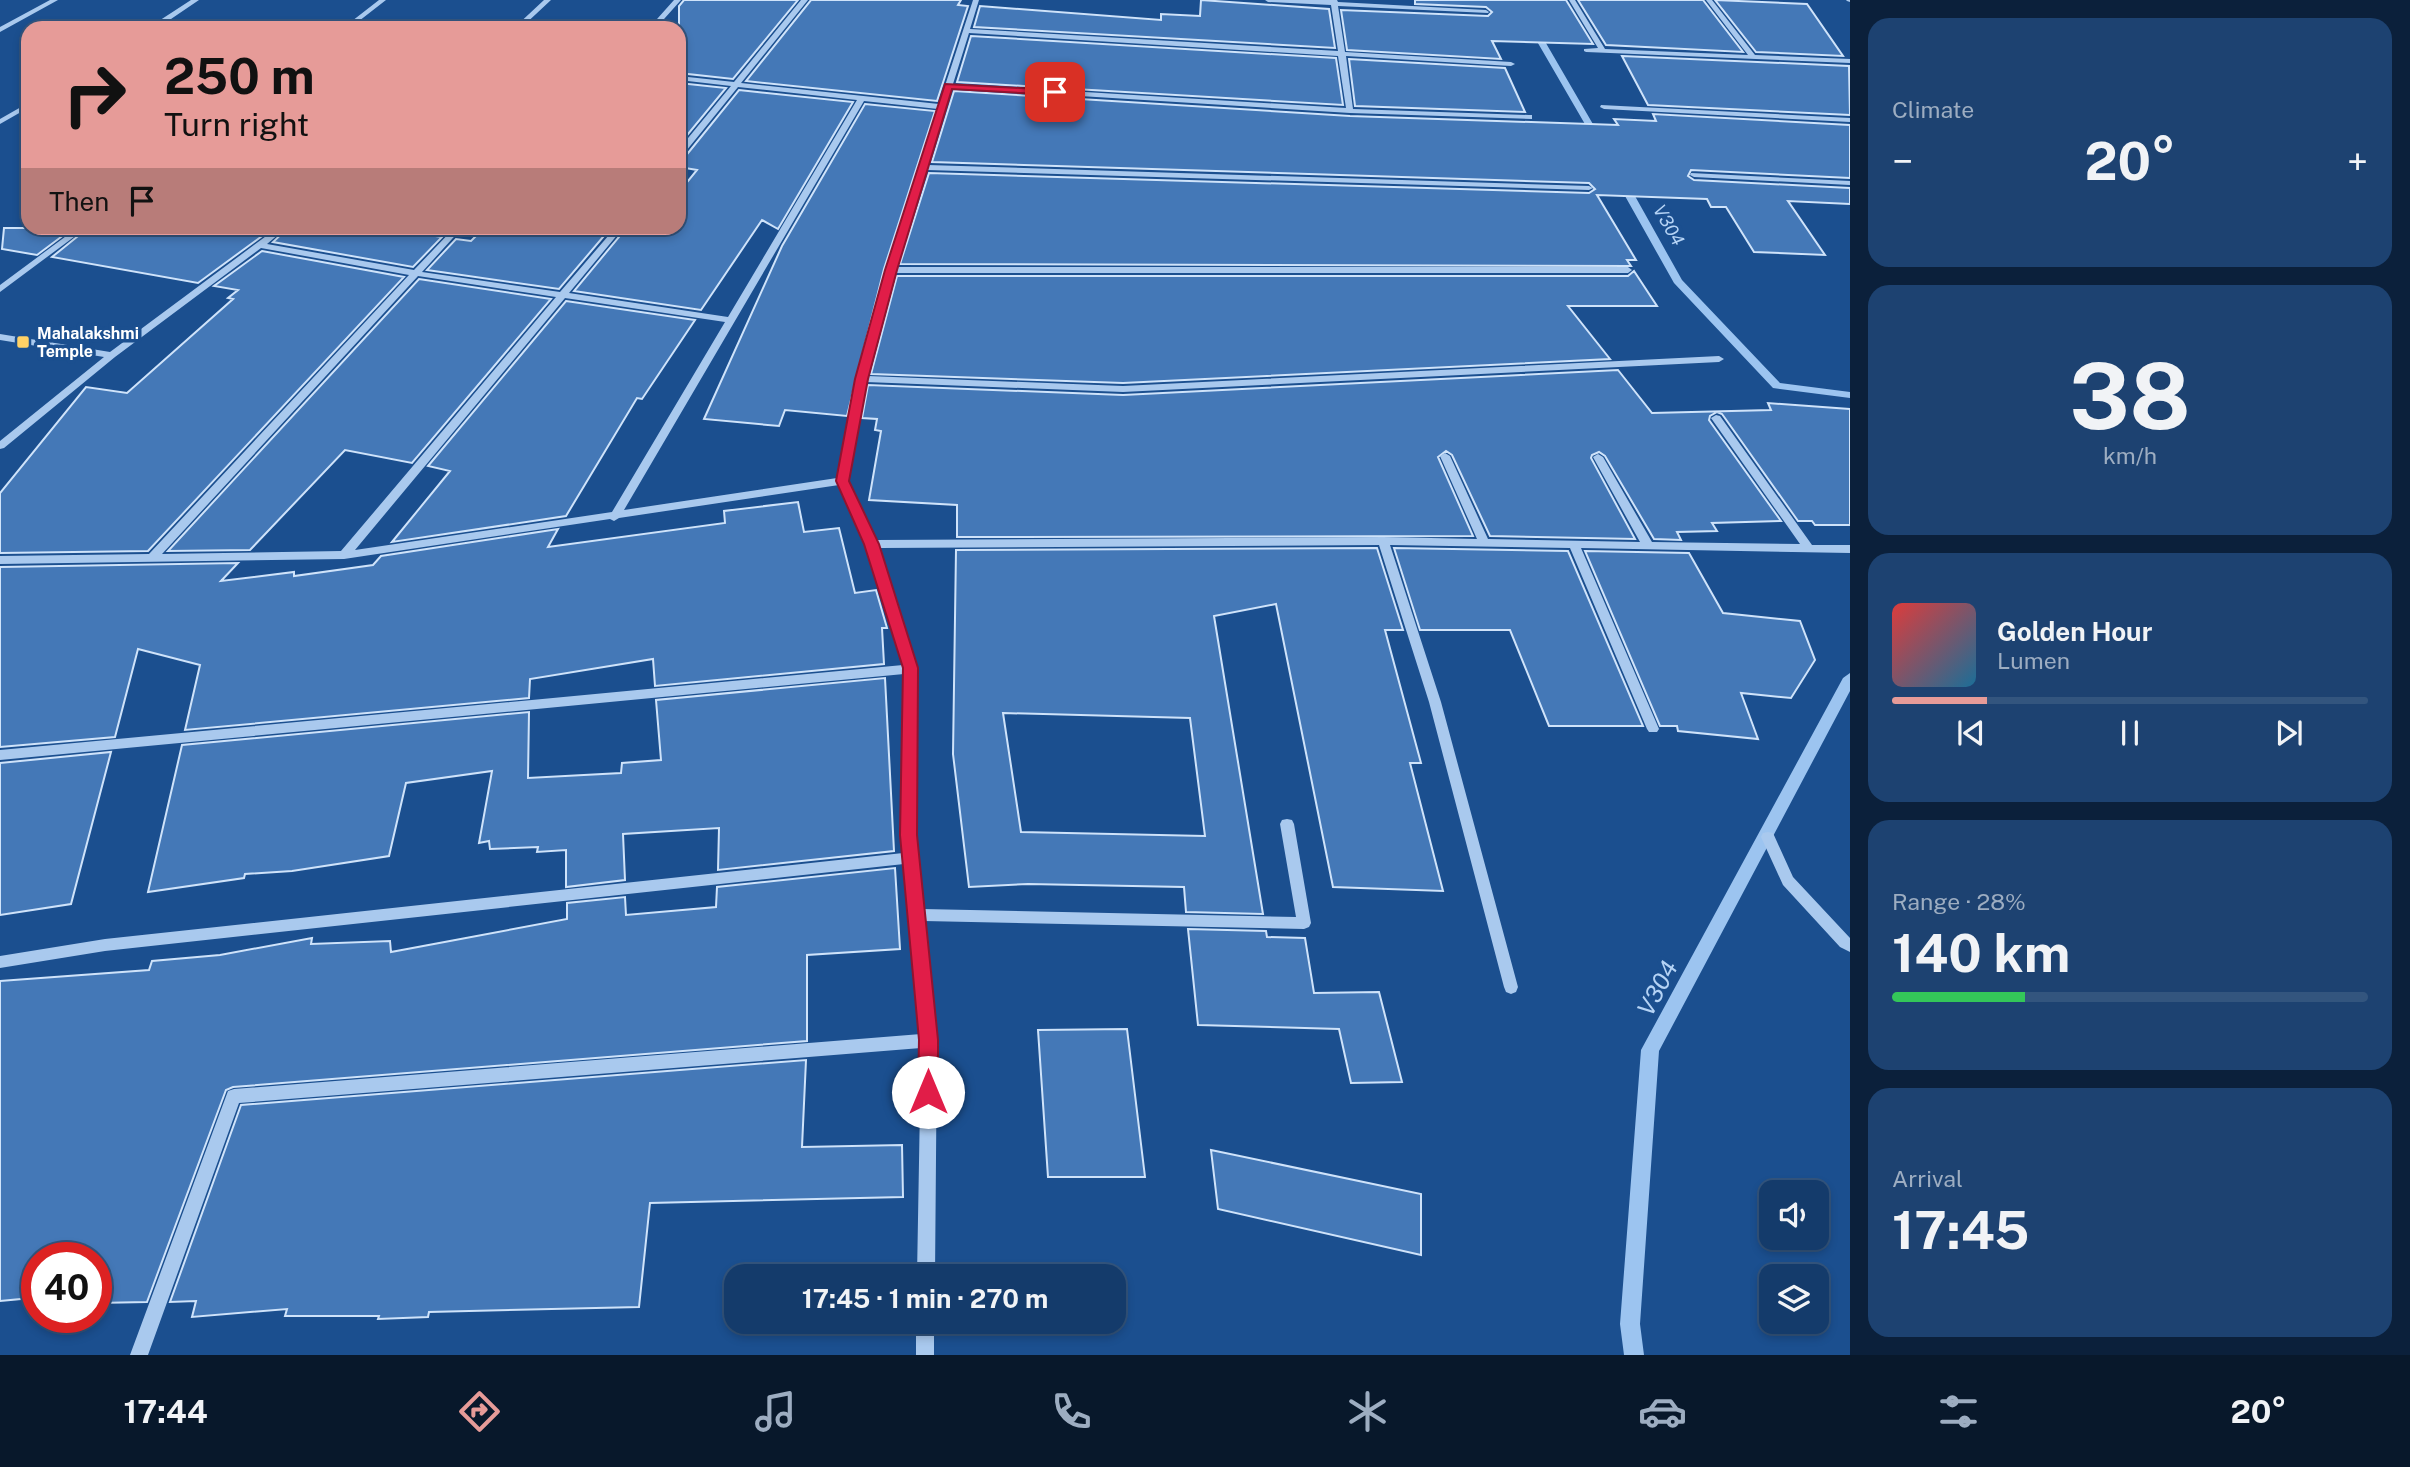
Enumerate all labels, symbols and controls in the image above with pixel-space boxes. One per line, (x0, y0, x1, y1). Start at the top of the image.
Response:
text: 250 m (164, 47, 315, 105)
icon: right (49, 49, 140, 140)
pin (1025, 62, 1085, 122)
icon: arrive (1036, 73, 1074, 111)
text: Climate (1892, 96, 1974, 123)
text: Turn right (164, 106, 309, 143)
text: 20° (2084, 131, 2176, 192)
text: − (1892, 139, 1913, 184)
text: + (2347, 139, 2368, 184)
icon: arrive (123, 182, 161, 220)
text: Then (49, 186, 109, 217)
water label: V304 (1649, 201, 1689, 249)
place label: Mahalakshmi Temple (37, 324, 139, 361)
marker: Mahalakshmi Temple (15, 334, 31, 350)
text: 38 (2069, 343, 2191, 449)
text: km/h (2103, 442, 2157, 469)
text: Golden Hour (1997, 616, 2152, 647)
text: Lumen (1997, 647, 2070, 674)
icon: previous (1952, 714, 1990, 752)
icon: pause (2111, 714, 2149, 752)
icon: next (2270, 714, 2308, 752)
text: Range · 28% (1892, 888, 2026, 915)
text: 140 km (1892, 923, 2070, 984)
water label: V304 (1631, 956, 1683, 1020)
position arrow (891, 1055, 965, 1129)
text: Arrival (1892, 1165, 1963, 1192)
map controls (1759, 1180, 1829, 1334)
button: sound (1759, 1180, 1829, 1250)
text: 17:45 (1892, 1200, 2029, 1261)
speed limit sign: 40 (21, 1242, 112, 1333)
button: layers (1759, 1264, 1829, 1334)
text: 17:45 · 1 min · 270 m (802, 1283, 1048, 1314)
icon: directions (455, 1387, 504, 1436)
icon: music (751, 1387, 800, 1436)
icon: phone (1047, 1387, 1096, 1436)
icon: climate (1343, 1387, 1392, 1436)
icon: car (1638, 1387, 1687, 1436)
icon: filters (1934, 1387, 1983, 1436)
text: 17:44 (123, 1393, 208, 1430)
text: 20° (2230, 1393, 2287, 1430)

